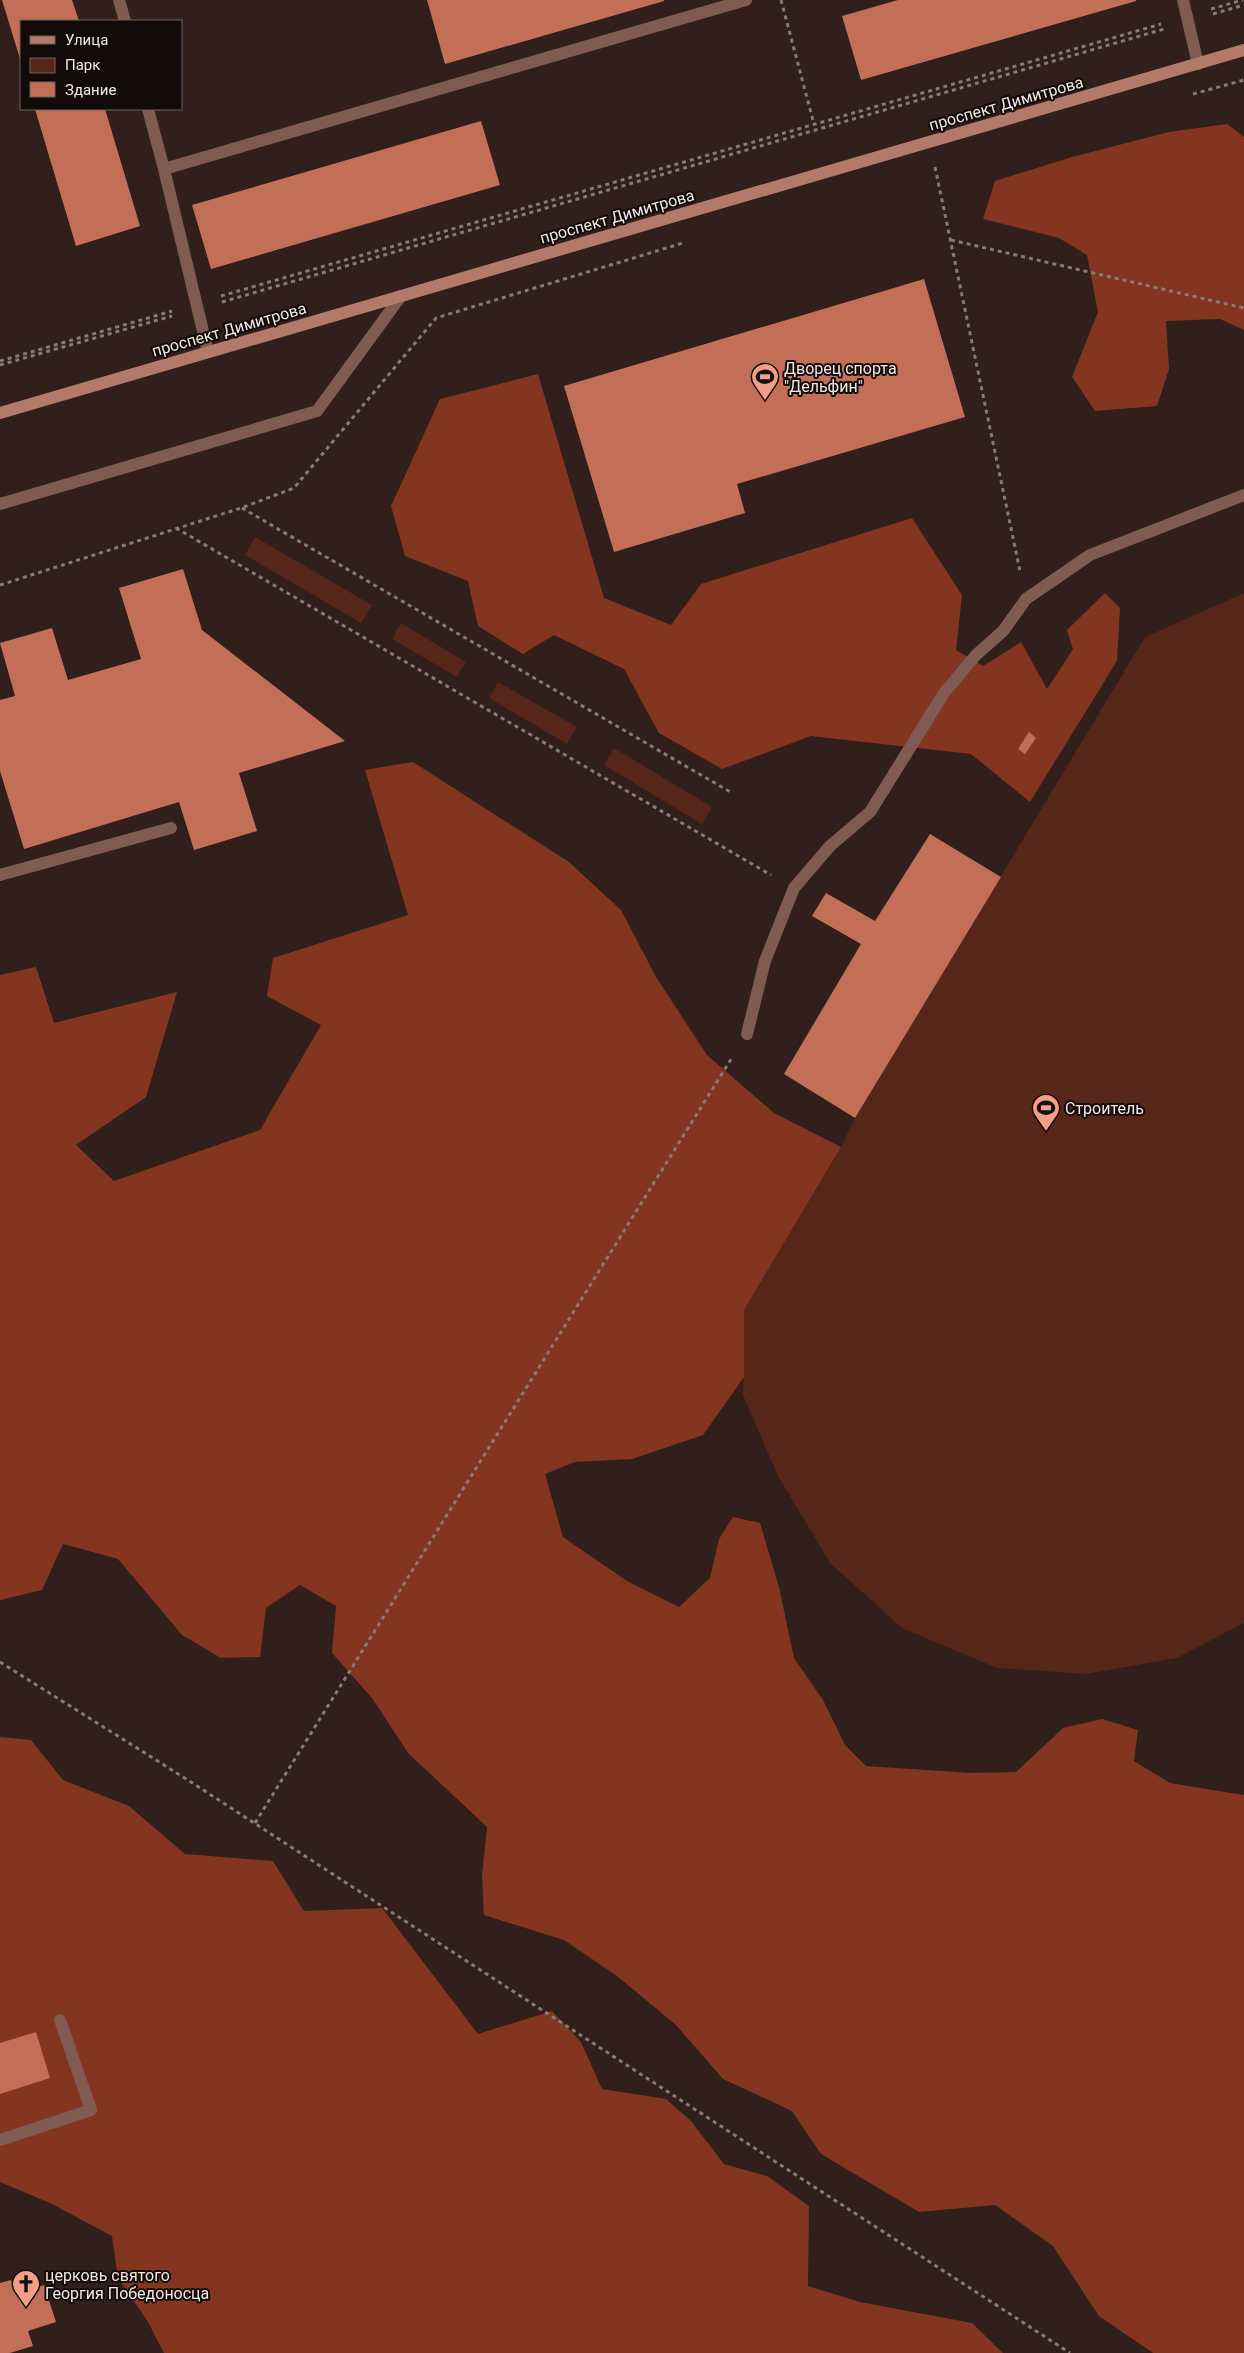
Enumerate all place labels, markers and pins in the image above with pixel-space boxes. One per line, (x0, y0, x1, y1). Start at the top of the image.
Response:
place label: Дворец спорта "Дельфин" (784, 359, 897, 396)
sports icon: Дворец спорта "Дельфин" (750, 362, 780, 401)
sports icon: Строитель (1031, 1093, 1061, 1132)
place label: Строитель (1065, 1099, 1144, 1118)
place label: церковь святого Георгия Победоносца (45, 2266, 209, 2303)
church icon: церковь святого Георгия Победоносца (11, 2269, 41, 2308)

